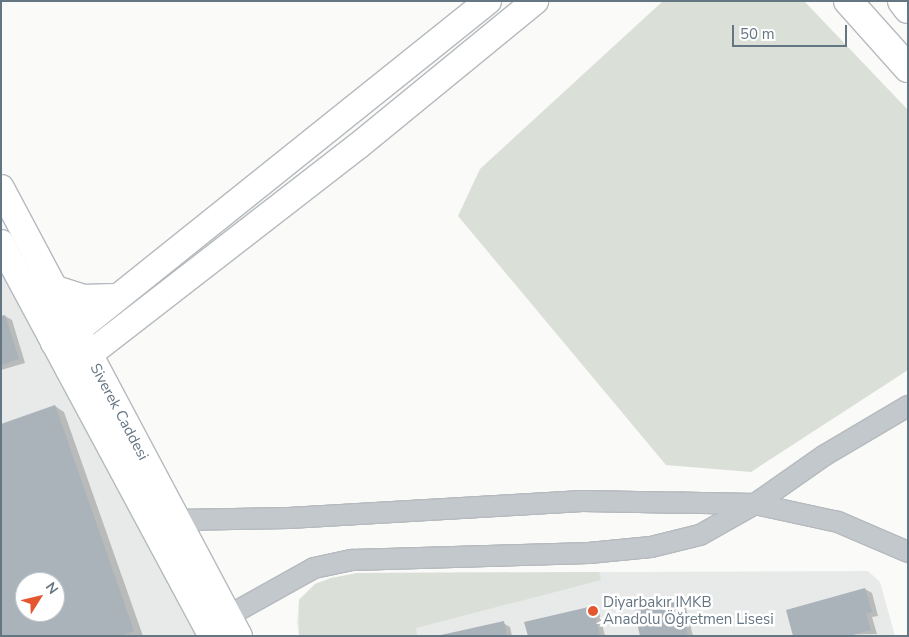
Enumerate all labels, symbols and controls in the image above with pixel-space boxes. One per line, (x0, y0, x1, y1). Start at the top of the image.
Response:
scale bar (734, 15, 849, 47)
text: 50 m (740, 24, 775, 44)
street label: Siverek Caddesi (86, 361, 152, 463)
north arrow (15, 572, 65, 622)
text: N (41, 579, 62, 598)
place label: Diyarbakır IMKB Anadolu Öğretmen Lisesi (603, 593, 774, 628)
marker: Diyarbakır IMKB Anadolu Öğretmen Lisesi (587, 605, 599, 617)

